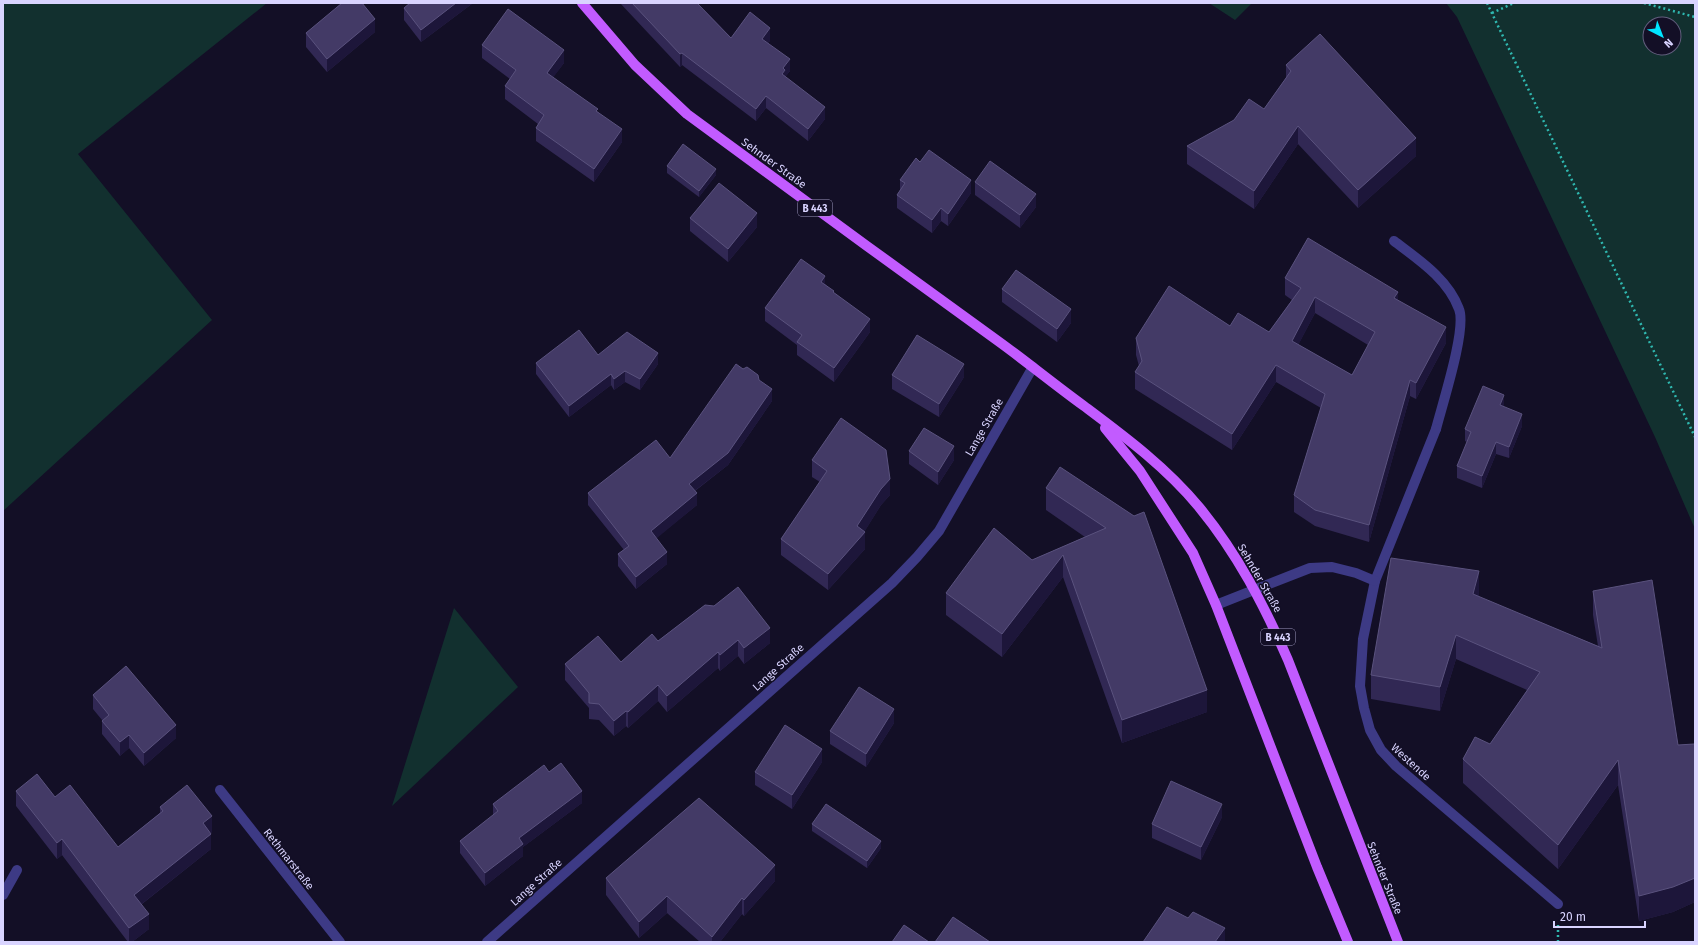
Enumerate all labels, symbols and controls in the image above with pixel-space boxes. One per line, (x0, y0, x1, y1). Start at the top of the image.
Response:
north arrow (1642, 16, 1682, 56)
text: N (1661, 36, 1675, 50)
street label: Sehnder Straße (739, 136, 809, 191)
road number: B 443 (798, 200, 832, 216)
street label: Lange Straße (963, 396, 1006, 458)
street label: Sehnder Straße (1235, 542, 1284, 615)
road number: B 443 (1261, 629, 1295, 645)
street label: Lange Straße (750, 641, 807, 694)
street label: Westende (1388, 741, 1433, 784)
street label: Rethmarstraße (261, 826, 316, 892)
street label: Sehnder Straße (1364, 840, 1405, 916)
street label: Lange Straße (508, 856, 565, 909)
scale bar (1554, 903, 1645, 929)
text: 20 m (1560, 910, 1586, 924)

